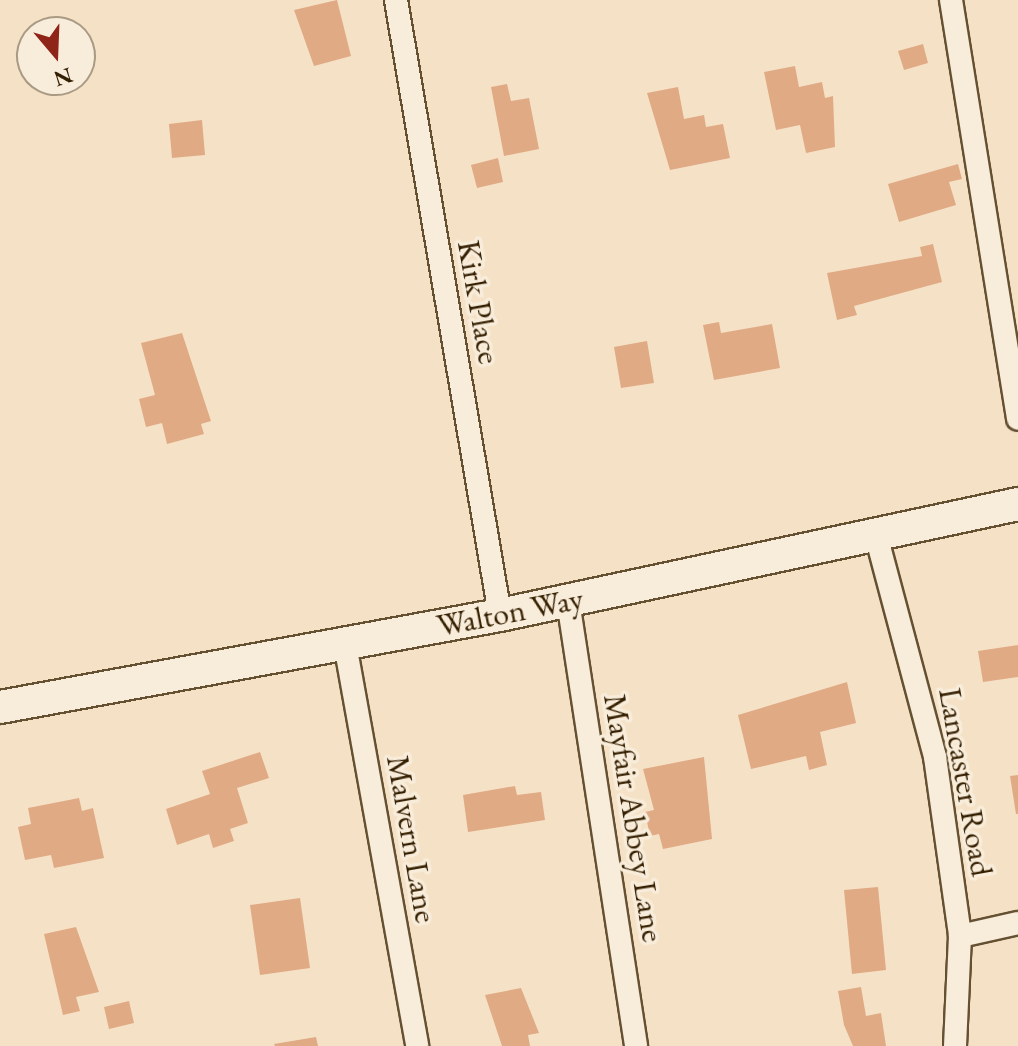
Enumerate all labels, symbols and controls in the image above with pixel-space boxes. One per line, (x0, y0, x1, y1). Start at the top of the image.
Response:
north arrow (16, 16, 96, 96)
text: N (50, 61, 76, 94)
street label: Kirk Place (449, 237, 509, 367)
street label: Walton Way (434, 579, 586, 645)
street label: Lancaster Road (931, 685, 1001, 879)
street label: Mayfair Abbey Lane (595, 691, 673, 945)
street label: Malvern Lane (378, 752, 446, 926)

